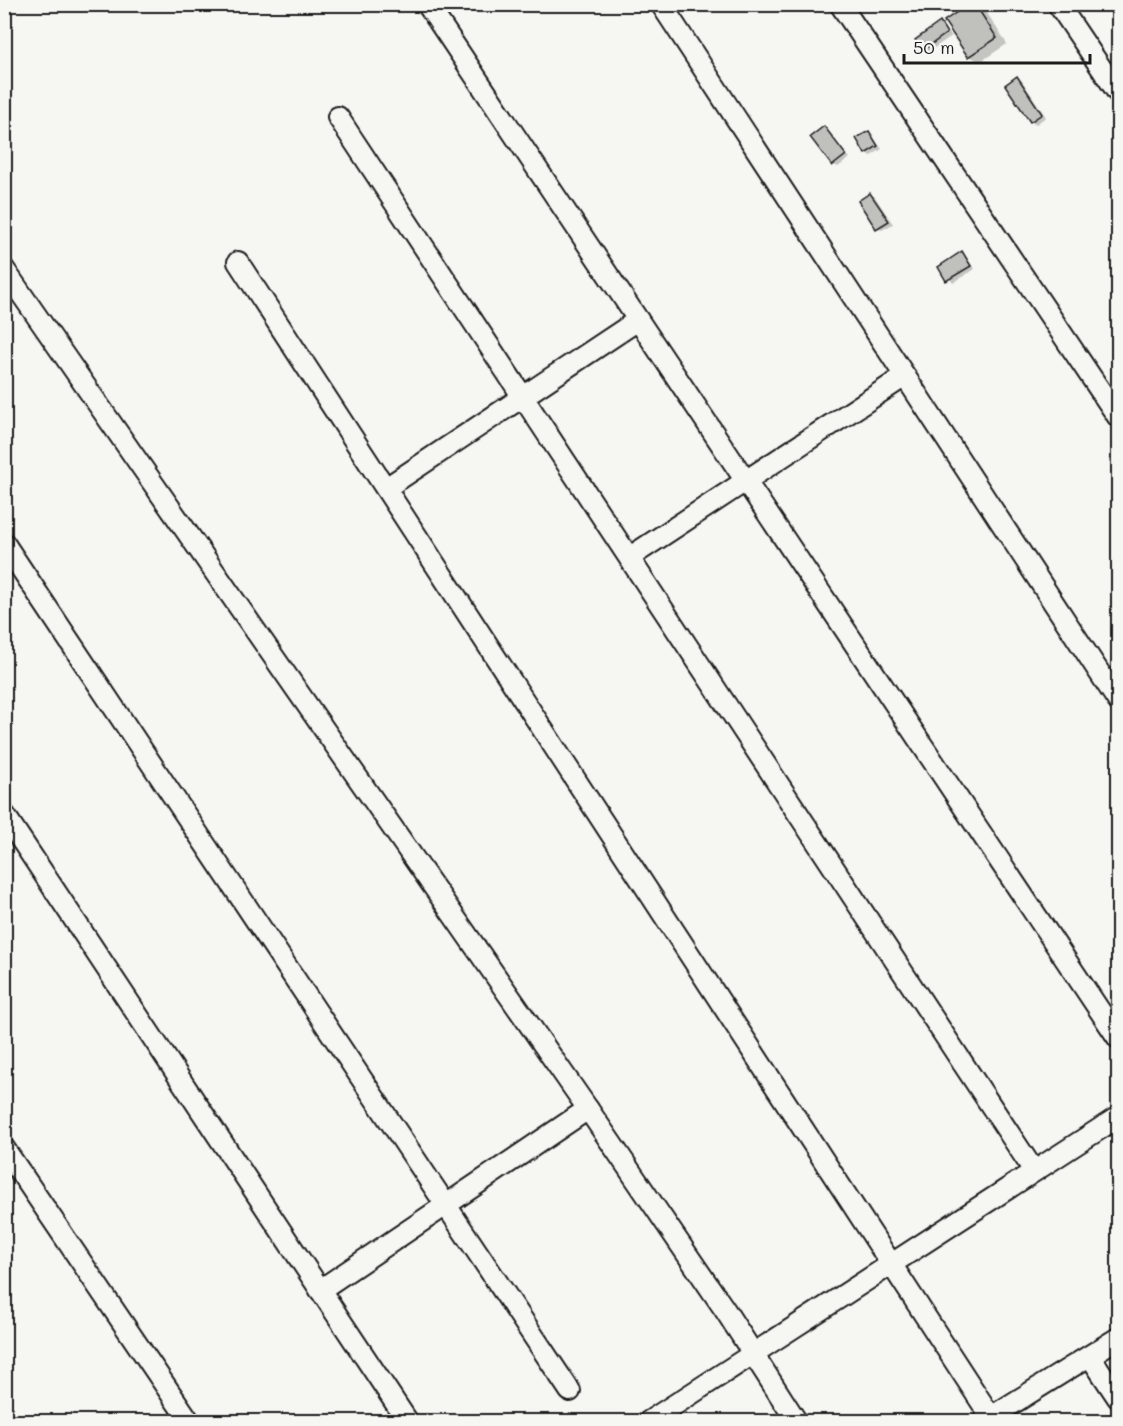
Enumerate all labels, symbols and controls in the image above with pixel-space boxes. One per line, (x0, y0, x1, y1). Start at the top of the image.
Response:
scale bar (904, 27, 1090, 65)
text: 50 m (913, 35, 955, 59)

